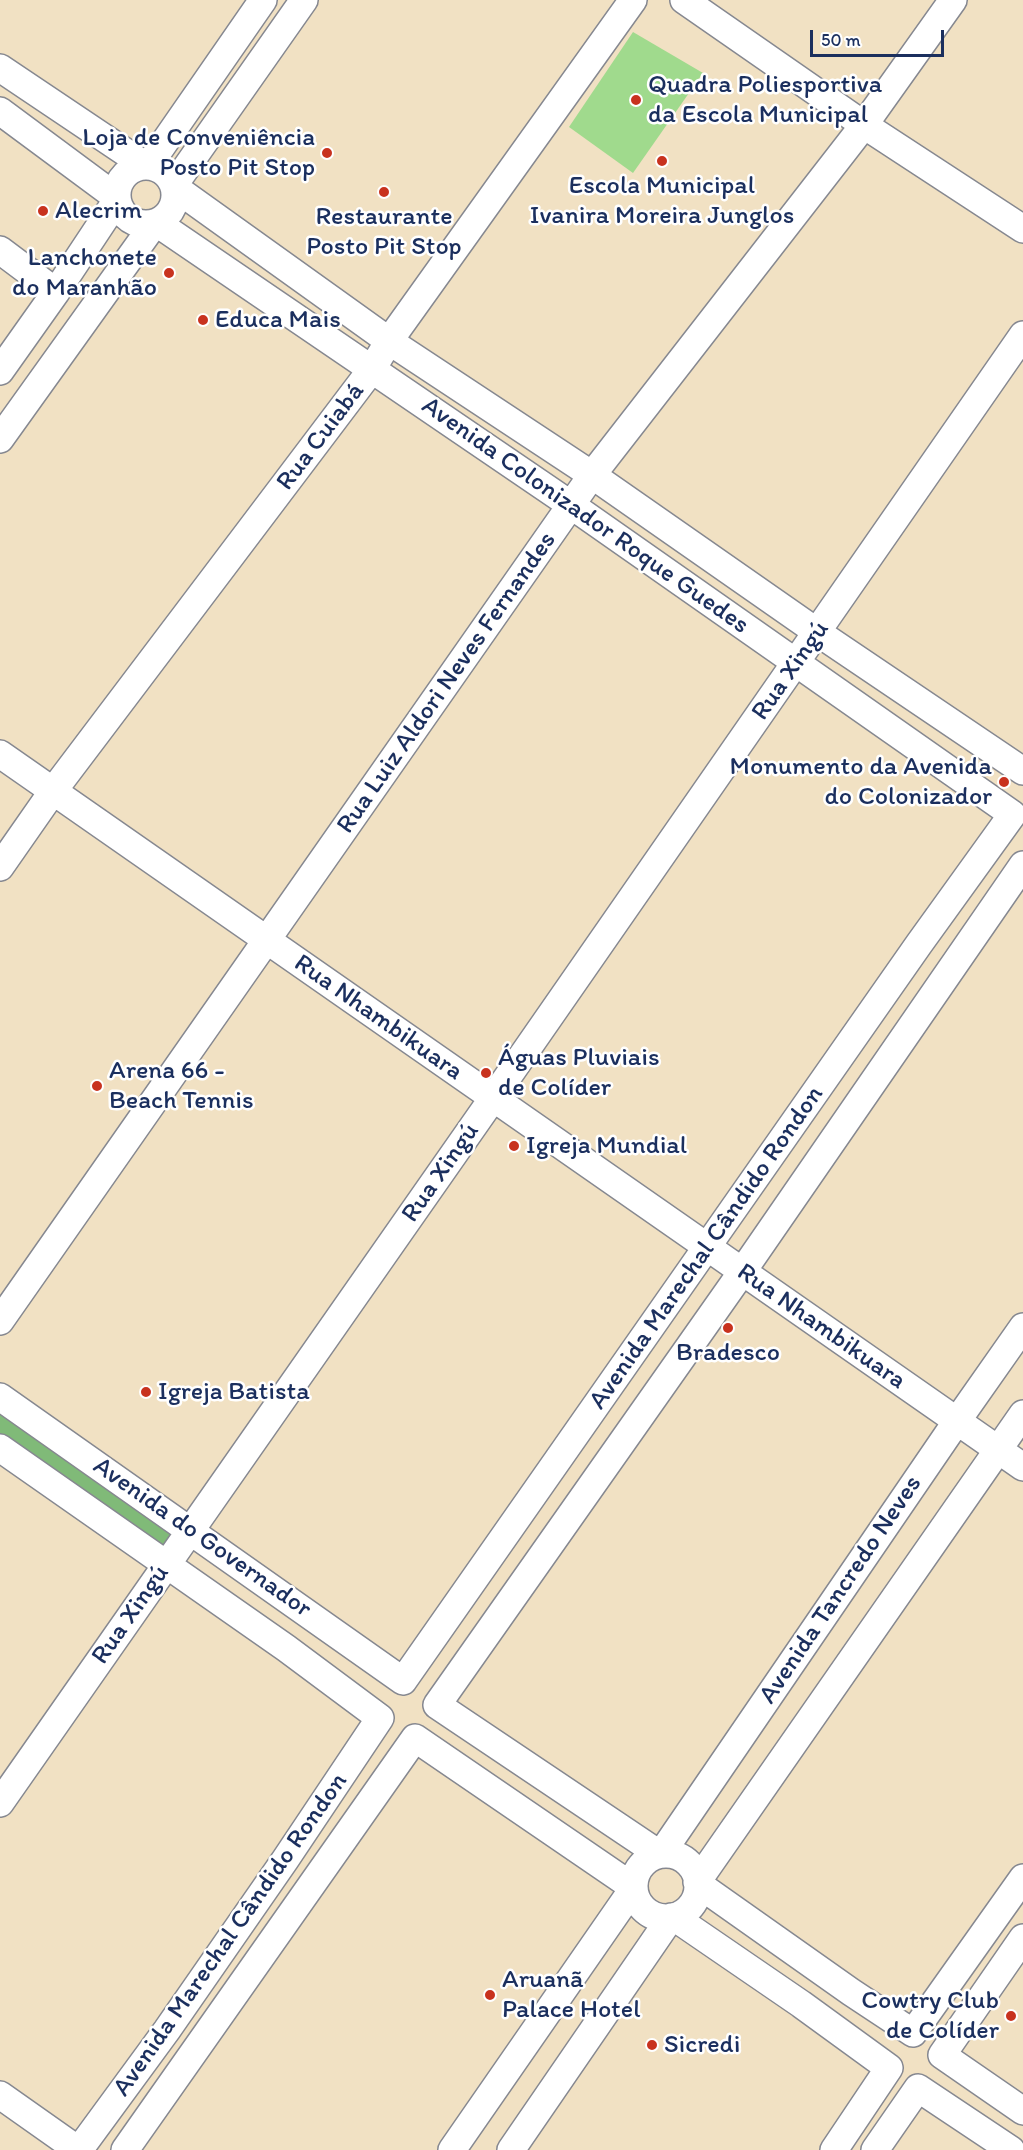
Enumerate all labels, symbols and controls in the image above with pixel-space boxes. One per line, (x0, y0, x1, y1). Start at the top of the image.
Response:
scale bar (813, 18, 946, 56)
text: 50 m (821, 29, 861, 51)
place label: Quadra Poliesportiva da Escola Municipal (648, 69, 882, 130)
marker: Quadra Poliesportiva da Escola Municipal (629, 93, 643, 107)
place label: Loja de Conveniência Posto Pit Stop (82, 122, 315, 184)
marker: Loja de Conveniência Posto Pit Stop (320, 146, 334, 160)
marker: Escola Municipal Ivanira Moreira Junglos (655, 154, 669, 168)
place label: Escola Municipal Ivanira Moreira Junglos (530, 170, 794, 231)
marker: Restaurante Posto Pit Stop (377, 185, 391, 199)
place label: Alecrim (55, 195, 142, 227)
place label: Restaurante Posto Pit Stop (306, 201, 462, 262)
marker: Alecrim (36, 204, 50, 218)
place label: Lanchonete do Maranhão (12, 242, 157, 304)
marker: Lanchonete do Maranhão (162, 266, 176, 280)
place label: Educa Mais (215, 304, 341, 336)
marker: Educa Mais (196, 313, 210, 327)
street label: Rua Cuiabá (270, 377, 372, 497)
street label: Avenida Colonizador Roque Guedes (415, 391, 755, 641)
street label: Rua Luiz Aldori Neves Fernandes (331, 526, 563, 840)
street label: Rua Xingú (745, 615, 837, 727)
place label: Monumento da Avenida do Colonizador (730, 751, 992, 812)
marker: Monumento da Avenida do Colonizador (997, 775, 1011, 789)
street label: Rua Nhambikuara (288, 948, 468, 1088)
place label: Águas Pluviais de Colíder (498, 1042, 660, 1104)
place label: Arena 66 - Beach Tennis (109, 1055, 254, 1116)
marker: Águas Pluviais de Colíder (479, 1066, 493, 1080)
marker: Arena 66 - Beach Tennis (90, 1079, 104, 1093)
street label: Avenida Marechal Cândido Rondon (583, 1080, 831, 1416)
street label: Rua Xingú (395, 1117, 487, 1229)
place label: Igreja Mundial (526, 1130, 687, 1162)
marker: Igreja Mundial (507, 1139, 521, 1153)
street label: Rua Nhambikuara (731, 1257, 911, 1397)
marker: Bradesco (721, 1321, 735, 1335)
place label: Bradesco (676, 1337, 780, 1369)
place label: Igreja Batista (158, 1376, 310, 1408)
marker: Igreja Batista (139, 1385, 153, 1399)
street label: Avenida do Governador (87, 1451, 317, 1625)
street label: Avenida Tancredo Neves (753, 1470, 929, 1710)
street label: Rua Xingú (85, 1559, 177, 1671)
street label: Avenida Marechal Cândido Rondon (107, 1767, 355, 2103)
place label: Aruanã Palace Hotel (502, 1964, 641, 2026)
place label: Cowtry Club de Colíder (861, 1985, 999, 2046)
marker: Aruanã Palace Hotel (483, 1988, 497, 2002)
marker: Cowtry Club de Colíder (1004, 2009, 1018, 2023)
place label: Sicredi (664, 2029, 740, 2061)
marker: Sicredi (645, 2038, 659, 2052)

